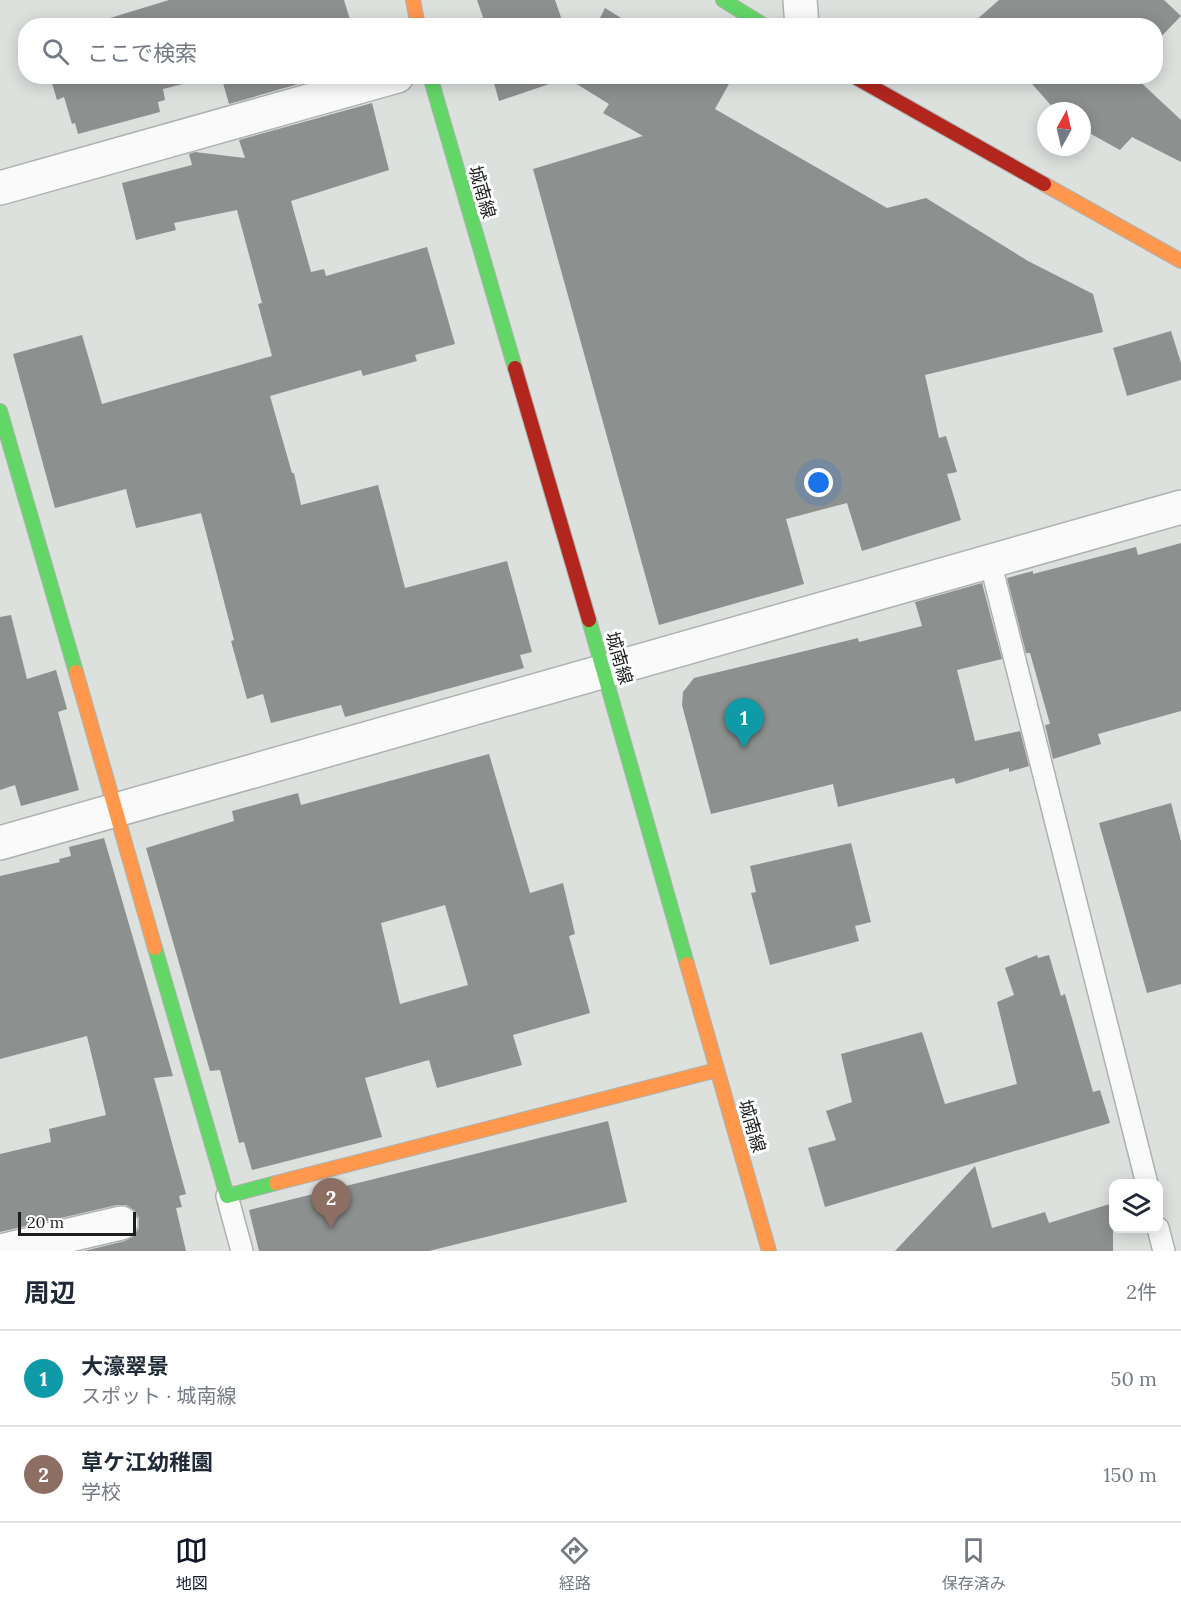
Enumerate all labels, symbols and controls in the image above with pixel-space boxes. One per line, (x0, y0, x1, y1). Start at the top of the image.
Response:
search box (18, 18, 1163, 84)
icon: search (39, 35, 72, 68)
text: ここで検索 (87, 39, 197, 67)
north arrow (1037, 102, 1091, 156)
street label: 城南線 (464, 163, 501, 221)
your location (804, 468, 833, 497)
street label: 城南線 (601, 629, 638, 687)
pin: 1 (724, 698, 764, 748)
street label: 城南線 (734, 1097, 771, 1155)
pin: 2 (312, 1178, 350, 1228)
map controls (1109, 1179, 1163, 1233)
button: layers (1109, 1179, 1163, 1233)
scale bar (18, 1209, 136, 1236)
text: 20 m (27, 1212, 64, 1232)
text: 周辺 (24, 1276, 76, 1309)
text: 2件 (1126, 1279, 1157, 1304)
text: 大濠翠景 (81, 1352, 169, 1380)
text: 1 (39, 1366, 48, 1391)
text: 50 m (1111, 1366, 1157, 1391)
text: スポット · 城南線 (81, 1383, 237, 1408)
text: 草ケ江幼稚園 (81, 1448, 213, 1476)
text: 2 (38, 1462, 49, 1487)
text: 150 m (1103, 1462, 1157, 1487)
text: 学校 (81, 1479, 121, 1504)
tab: 地図 (175, 1534, 208, 1594)
tab: 経路 (558, 1534, 591, 1594)
tab: 保存済み (942, 1534, 1006, 1594)

